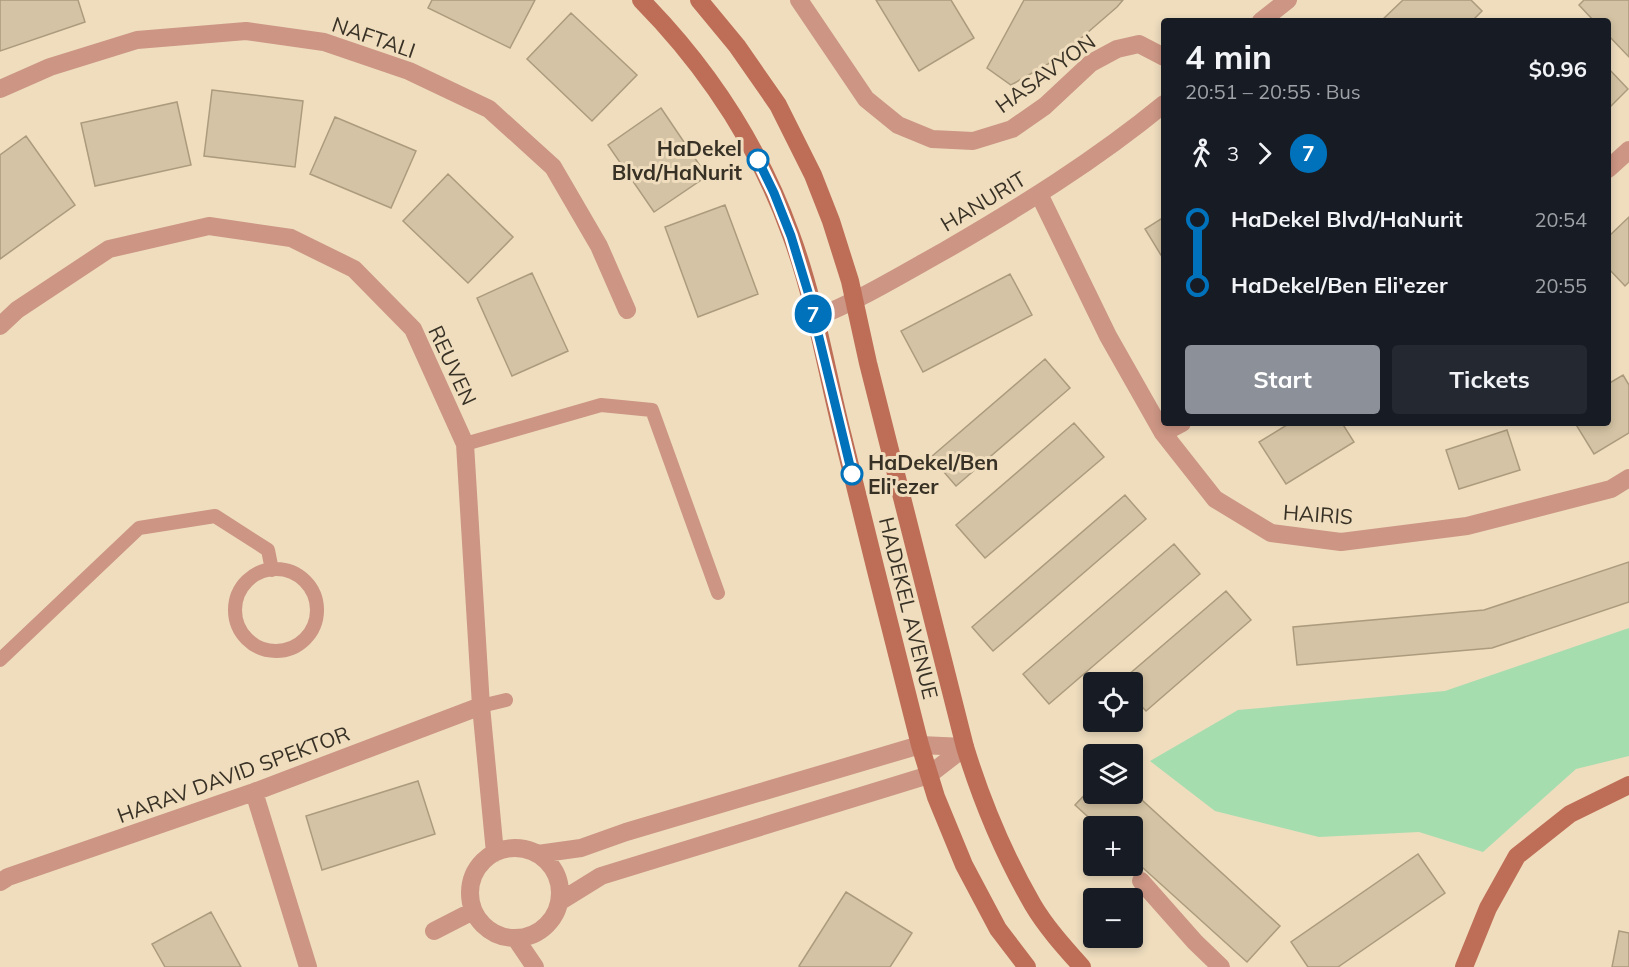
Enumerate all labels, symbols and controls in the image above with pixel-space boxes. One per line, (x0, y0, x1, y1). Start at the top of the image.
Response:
street label: NAFTALI (329, 11, 419, 63)
street label: HASAVYON (990, 28, 1100, 118)
text: 4 min (1185, 36, 1272, 77)
text: $0.96 (1529, 55, 1587, 83)
text: 20:51 – 20:55 · Bus (1185, 79, 1361, 104)
place label: HaDekel Blvd/HaNurit (612, 135, 742, 185)
icon: walk (1185, 137, 1218, 170)
icon: forward (1248, 137, 1281, 170)
text: 7 (1302, 140, 1315, 166)
text: 3 (1227, 141, 1239, 166)
marker: HaDekel Blvd/HaNurit (747, 149, 769, 171)
street label: HANURIT (936, 165, 1031, 237)
text: HaDekel Blvd/HaNurit (1231, 205, 1463, 233)
text: 20:54 (1534, 207, 1587, 232)
text: HaDekel/Ben Eli'ezer (1231, 271, 1448, 299)
text: 20:55 (1534, 273, 1587, 298)
line badge: 7 (794, 294, 832, 334)
text: 7 (807, 301, 819, 327)
street label: REUVEN (423, 321, 483, 409)
button: Start (1185, 345, 1380, 414)
button: Tickets (1392, 345, 1587, 414)
place label: HaDekel/Ben Eli'ezer (868, 449, 998, 499)
marker: HaDekel/Ben Eli'ezer (841, 463, 863, 485)
street label: HAIRIS (1282, 499, 1354, 529)
street label: HADEKEL AVENUE (874, 514, 944, 702)
map controls (1083, 672, 1143, 948)
button: locate (1083, 672, 1143, 732)
street label: HARAV DAVID SPEKTOR (113, 720, 353, 828)
button: layers (1083, 744, 1143, 804)
button: + (1083, 816, 1143, 876)
button: − (1083, 888, 1143, 948)

